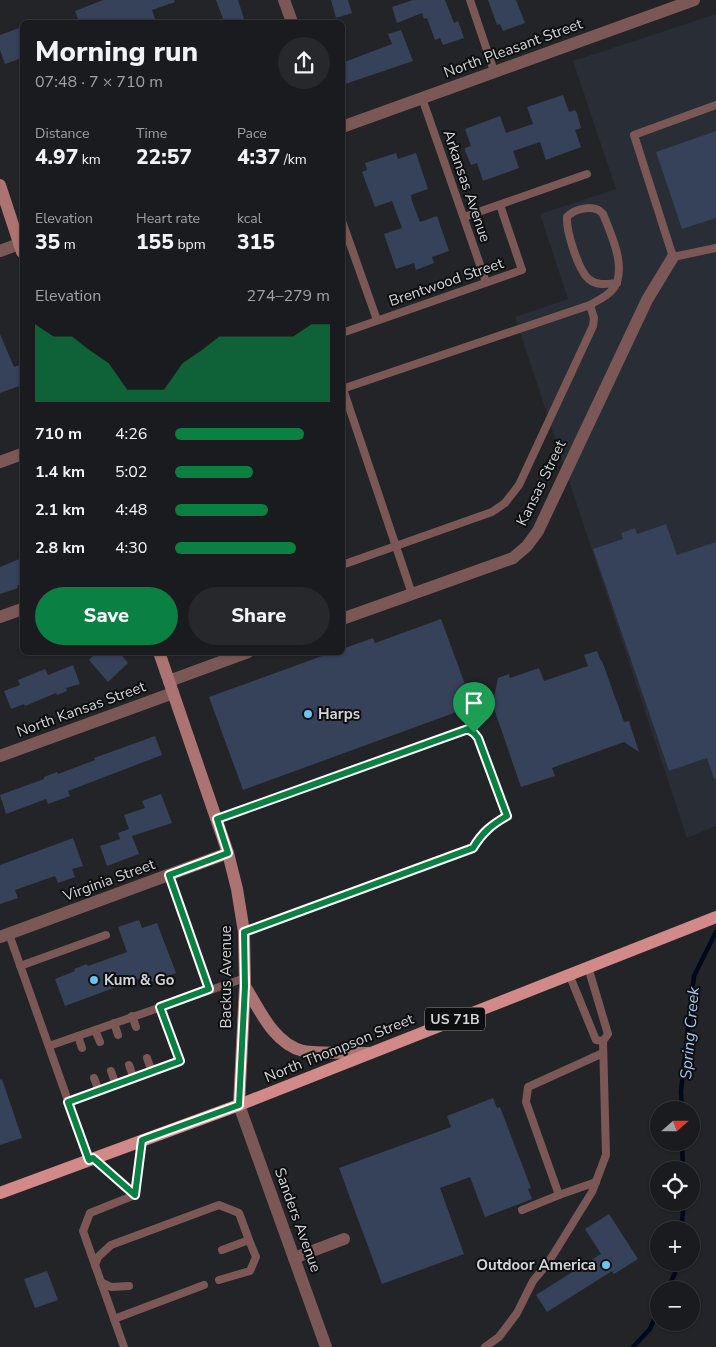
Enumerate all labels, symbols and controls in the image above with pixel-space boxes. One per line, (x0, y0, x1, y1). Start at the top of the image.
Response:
street label: North Pleasant Street (441, 13, 586, 82)
text: Morning run (35, 33, 198, 71)
button: share (278, 37, 330, 89)
text: 07:48 · 7 × 710 m (35, 71, 163, 93)
text: Distance (35, 124, 89, 143)
text: Time (136, 124, 167, 143)
text: Pace (237, 124, 267, 143)
street label: Arkansas Avenue (438, 127, 496, 245)
text: 4.97 (35, 143, 78, 171)
text: 22:57 (136, 143, 192, 171)
text: 4:37 (237, 143, 280, 171)
text: km (78, 150, 101, 169)
text: /km (280, 150, 307, 169)
text: Elevation (35, 209, 93, 228)
text: Heart rate (136, 209, 200, 228)
text: kcal (237, 209, 262, 228)
text: 35 (35, 228, 60, 256)
text: 155 (136, 228, 174, 256)
text: 315 (237, 228, 275, 256)
text: m (60, 235, 76, 254)
text: bpm (174, 235, 206, 254)
street label: Brentwood Street (386, 253, 507, 311)
text: Elevation (35, 285, 101, 307)
text: 274–279 m (247, 285, 330, 307)
text: 710 m (35, 423, 82, 445)
text: 4:26 (115, 423, 147, 445)
street label: Kansas Street (512, 436, 571, 529)
text: 1.4 km (35, 461, 85, 483)
text: 5:02 (115, 461, 147, 483)
text: 2.1 km (35, 499, 85, 521)
text: 4:48 (115, 499, 147, 521)
text: 2.8 km (35, 537, 85, 559)
text: 4:30 (115, 537, 147, 559)
button: Save (35, 587, 178, 645)
button: Share (188, 587, 330, 645)
street label: North Kansas Street (14, 676, 149, 742)
pin (453, 682, 495, 733)
icon: arrive (460, 689, 488, 717)
place label: Harps (318, 704, 360, 724)
marker: Harps (302, 708, 314, 720)
street label: Virginia Street (59, 854, 158, 906)
street label: Backus Avenue (216, 925, 236, 1029)
place label: Kum & Go (104, 970, 175, 990)
marker: Kum & Go (88, 974, 100, 986)
water label: Spring Creek (675, 985, 705, 1080)
road number: US 71B (425, 1008, 485, 1030)
street label: North Thompson Street (261, 1009, 417, 1087)
north arrow (650, 1101, 700, 1151)
map controls (650, 1101, 700, 1331)
button: locate (650, 1161, 700, 1211)
street label: Sanders Avenue (270, 1165, 326, 1275)
button: + (650, 1221, 700, 1271)
place label: Outdoor America (476, 1255, 596, 1275)
marker: Outdoor America (600, 1259, 612, 1271)
button: − (650, 1281, 700, 1331)

